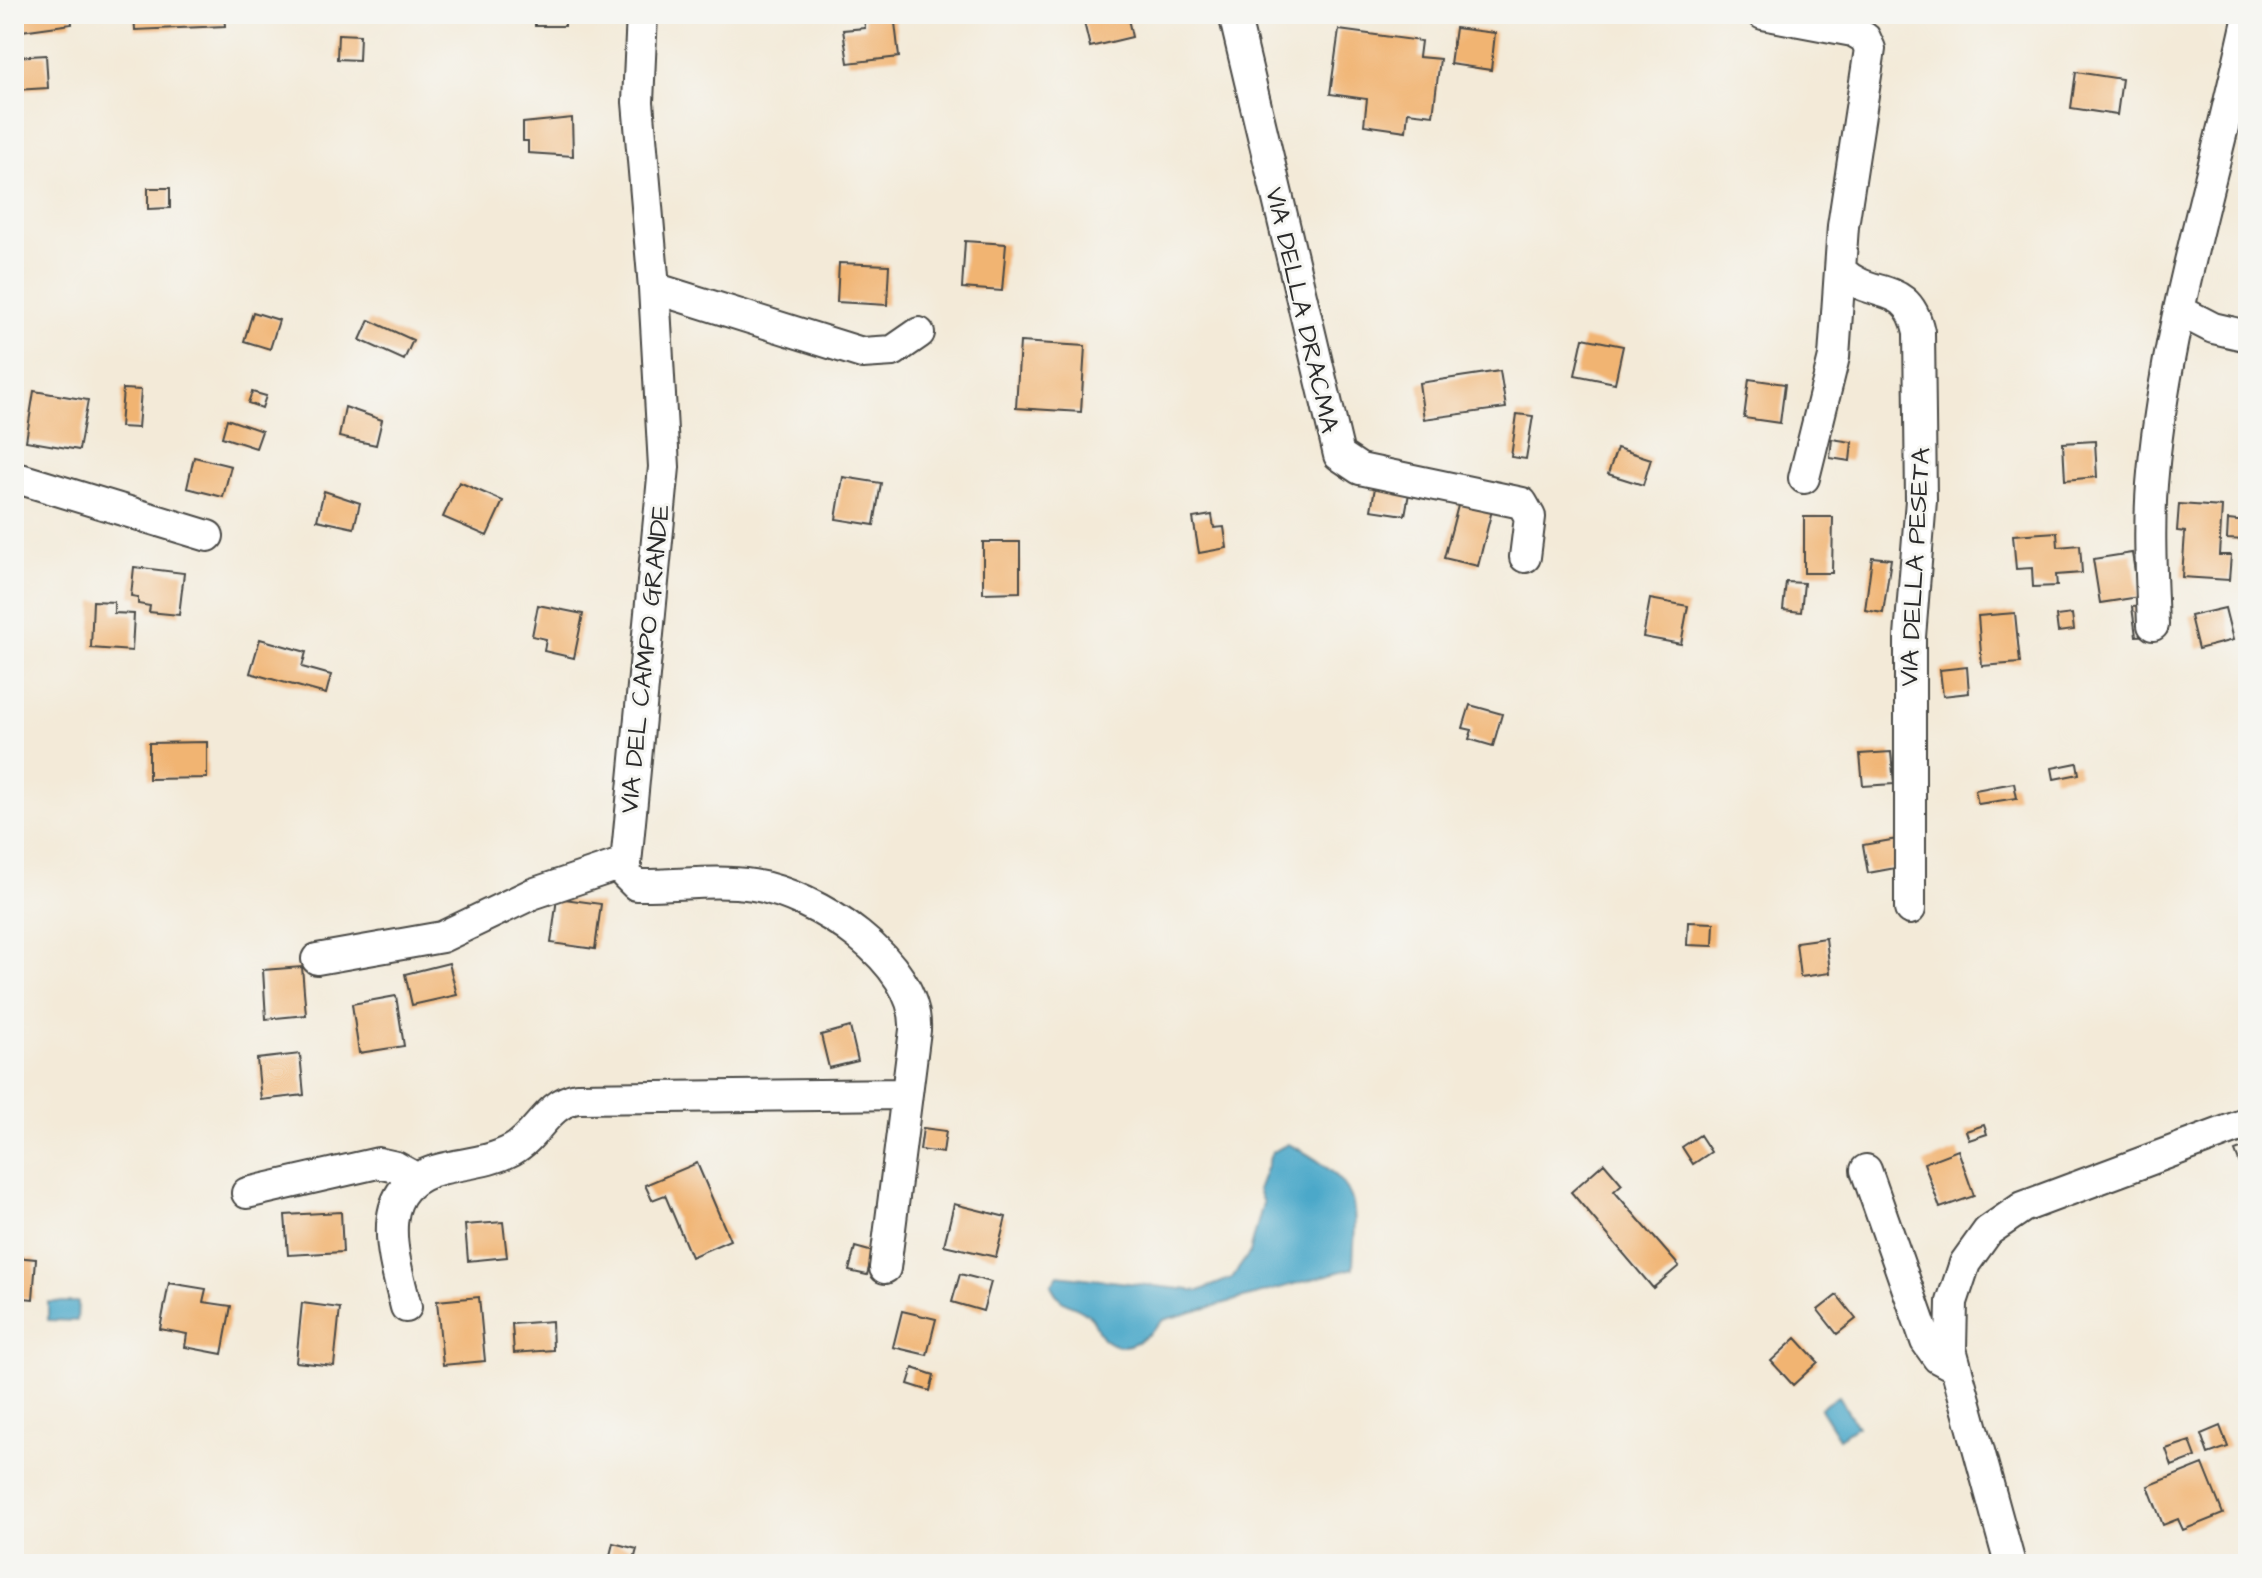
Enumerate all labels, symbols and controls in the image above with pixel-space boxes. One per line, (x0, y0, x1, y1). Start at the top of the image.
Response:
street label: VIA DELLA DRACMA (1256, 184, 1348, 437)
street label: VIA DELLA PESETA (1891, 446, 1939, 688)
street label: VIA DEL CAMPO GRANDE (611, 503, 679, 815)

